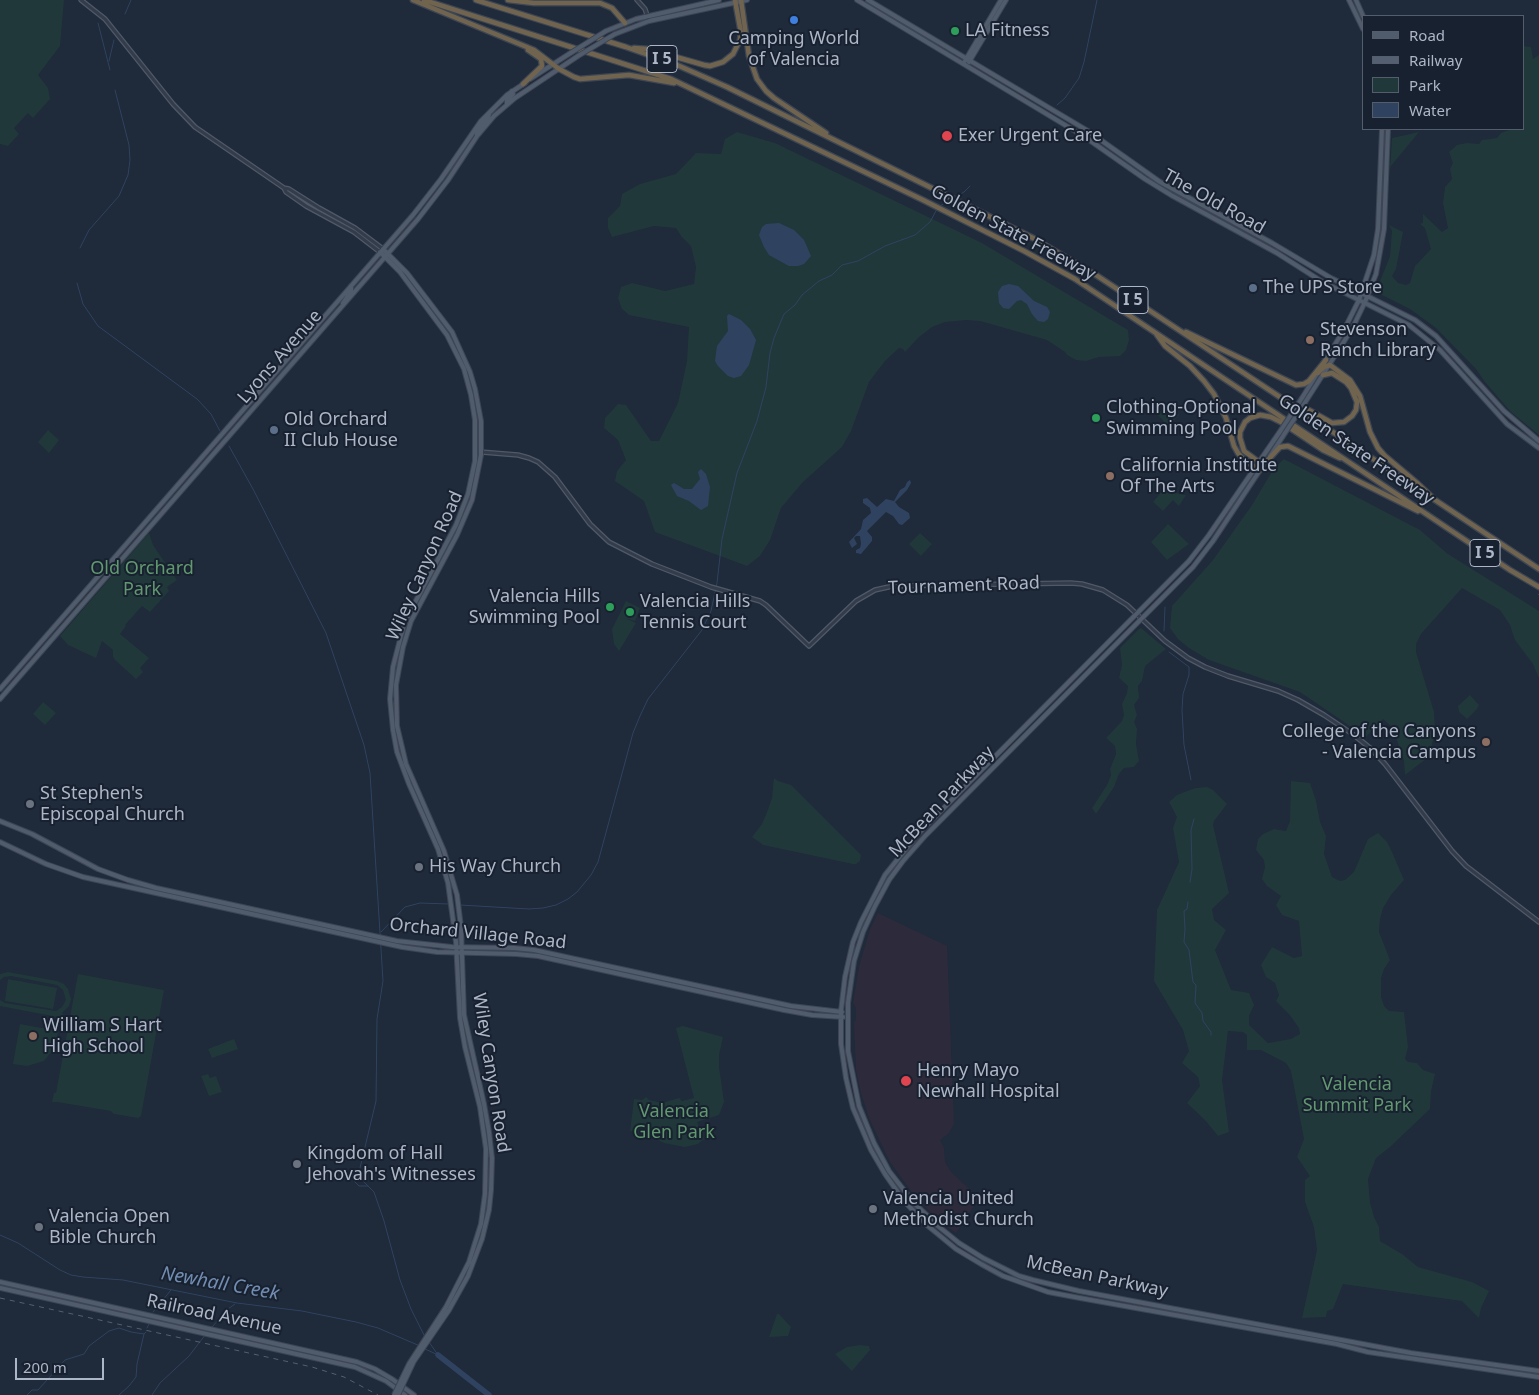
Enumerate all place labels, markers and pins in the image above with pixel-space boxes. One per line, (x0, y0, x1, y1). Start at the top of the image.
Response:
marker: Camping World of Valencia (788, 14, 800, 26)
place label: LA Fitness (965, 20, 1050, 42)
marker: LA Fitness (949, 25, 961, 37)
place label: Camping World of Valencia (728, 28, 860, 70)
place label: Exer Urgent Care (958, 125, 1102, 147)
marker: Exer Urgent Care (940, 129, 954, 143)
place label: The UPS Store (1263, 277, 1382, 299)
marker: The UPS Store (1247, 282, 1259, 294)
place label: Stevenson Ranch Library (1320, 319, 1436, 362)
marker: Stevenson Ranch Library (1304, 334, 1316, 346)
place label: Clothing-Optional Swimming Pool (1106, 397, 1256, 439)
place label: Old Orchard II Club House (284, 409, 398, 452)
marker: Clothing-Optional Swimming Pool (1090, 412, 1102, 424)
marker: Old Orchard II Club House (268, 424, 280, 436)
place label: California Institute Of The Arts (1120, 455, 1277, 498)
marker: California Institute Of The Arts (1104, 470, 1116, 482)
place label: Valencia Hills Swimming Pool (469, 586, 600, 628)
place label: Valencia Hills Tennis Court (640, 591, 750, 634)
marker: Valencia Hills Swimming Pool (604, 601, 616, 613)
marker: Valencia Hills Tennis Court (624, 606, 636, 618)
place label: College of the Canyons - Valencia Campus (1282, 721, 1476, 764)
marker: College of the Canyons - Valencia Campus (1480, 736, 1492, 748)
place label: St Stephen's Episcopal Church (40, 783, 185, 826)
marker: St Stephen's Episcopal Church (24, 798, 36, 810)
place label: His Way Church (429, 856, 561, 878)
marker: His Way Church (413, 861, 425, 873)
place label: William S Hart High School (43, 1015, 162, 1058)
marker: William S Hart High School (27, 1030, 39, 1042)
place label: Henry Mayo Newhall Hospital (917, 1060, 1060, 1102)
marker: Henry Mayo Newhall Hospital (899, 1074, 913, 1088)
place label: Kingdom of Hall Jehovah's Witnesses (307, 1143, 476, 1186)
marker: Kingdom of Hall Jehovah's Witnesses (291, 1158, 303, 1170)
place label: Valencia United Methodist Church (883, 1188, 1034, 1230)
marker: Valencia United Methodist Church (867, 1203, 879, 1215)
place label: Valencia Open Bible Church (49, 1206, 170, 1248)
marker: Valencia Open Bible Church (33, 1221, 45, 1233)

